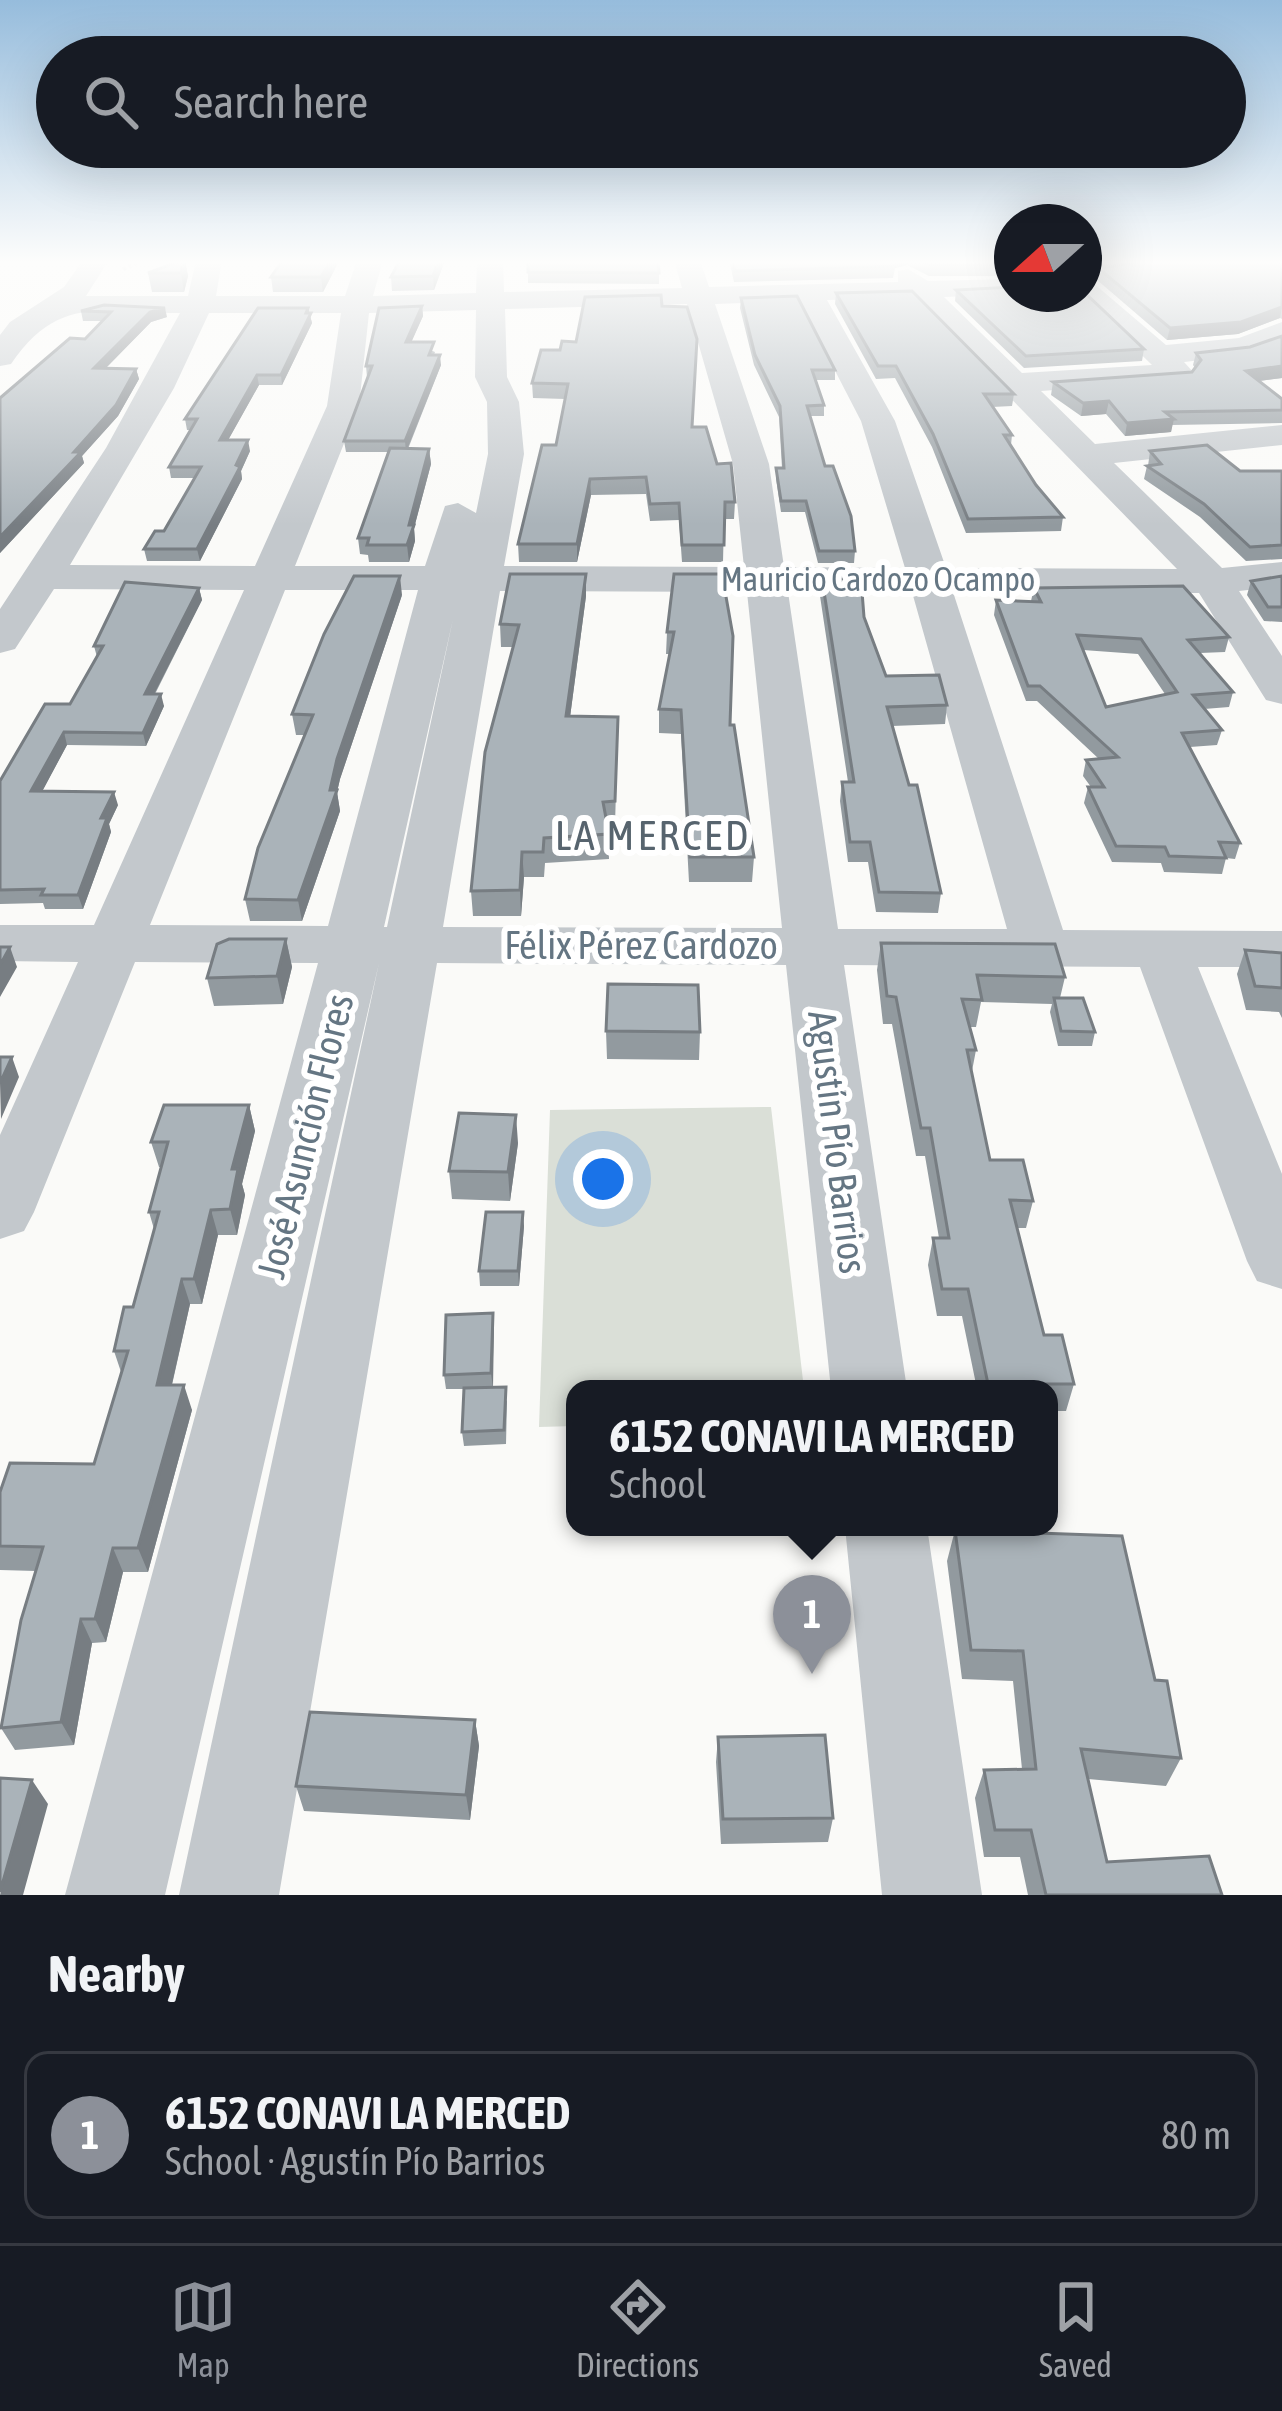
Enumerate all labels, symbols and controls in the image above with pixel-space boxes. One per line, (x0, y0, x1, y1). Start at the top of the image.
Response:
search box (36, 36, 1246, 168)
icon: search (78, 69, 144, 135)
text: Search here (174, 76, 368, 128)
north arrow (994, 204, 1102, 312)
street label: Mauricio Cardozo Ocampo (721, 560, 1035, 598)
district label: LA MERCED (555, 811, 751, 859)
street label: Félix Pérez Cardozo (504, 923, 778, 967)
street label: José Asunción Flores (248, 989, 362, 1283)
street label: Agustín Pío Barrios (800, 1008, 876, 1276)
your location (573, 1149, 633, 1209)
popup (566, 1380, 1058, 1536)
text: 6152 CONAVI LA MERCED (609, 1410, 1015, 1462)
text: School (609, 1462, 706, 1506)
pin: 1 (773, 1575, 851, 1674)
text: Nearby (48, 1944, 185, 2003)
text: 6152 CONAVI LA MERCED (165, 2087, 570, 2139)
text: 1 (81, 2113, 99, 2157)
text: 80 m (1161, 2113, 1231, 2157)
text: School · Agustín Pío Barrios (165, 2139, 545, 2183)
tab: Map (170, 2274, 236, 2384)
tab: Directions (576, 2274, 699, 2384)
tab: Saved (1039, 2274, 1112, 2384)

